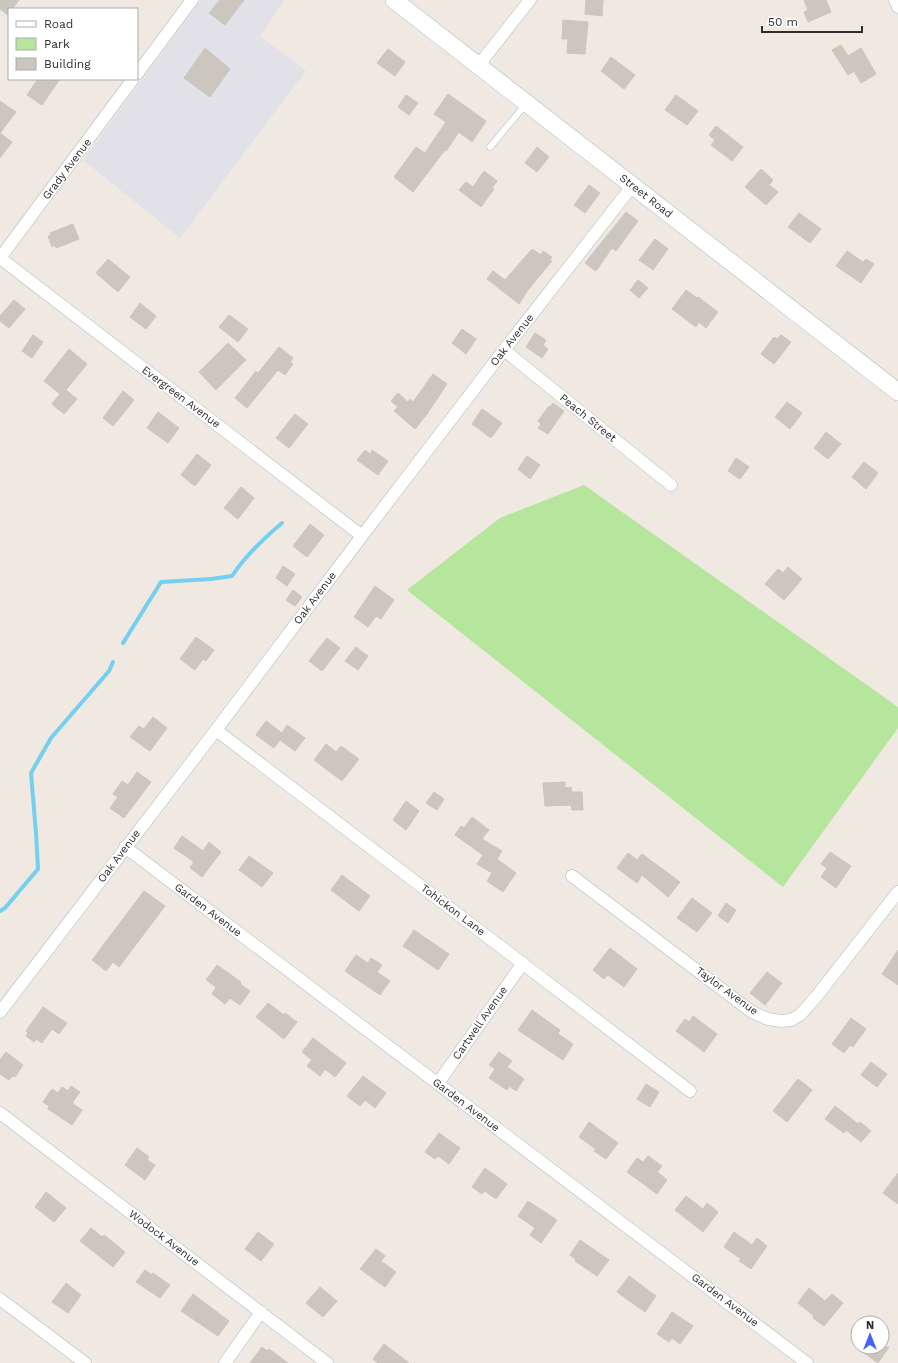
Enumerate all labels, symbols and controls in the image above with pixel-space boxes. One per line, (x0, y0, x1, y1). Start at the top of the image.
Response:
legend (8, 8, 138, 80)
scale bar (762, 8, 862, 34)
text: 50 m (768, 15, 798, 29)
text: Road (44, 17, 73, 31)
text: Park (44, 37, 70, 51)
text: Building (44, 57, 91, 71)
street label: Grady Avenue (40, 136, 94, 202)
street label: Street Road (617, 171, 675, 221)
street label: Oak Avenue (488, 311, 536, 369)
street label: Evergreen Avenue (139, 363, 223, 431)
street label: Peach Street (557, 391, 619, 445)
street label: Oak Avenue (291, 569, 339, 627)
street label: Oak Avenue (95, 827, 143, 885)
street label: Garden Avenue (172, 881, 244, 939)
street label: Tohickon Lane (418, 882, 488, 938)
street label: Taylor Avenue (693, 964, 761, 1018)
street label: Cartwell Avenue (450, 984, 510, 1062)
street label: Garden Avenue (430, 1076, 502, 1134)
street label: Wodock Avenue (126, 1207, 202, 1269)
street label: Garden Avenue (689, 1271, 761, 1329)
north arrow (850, 1315, 890, 1355)
text: N (866, 1319, 874, 1332)

